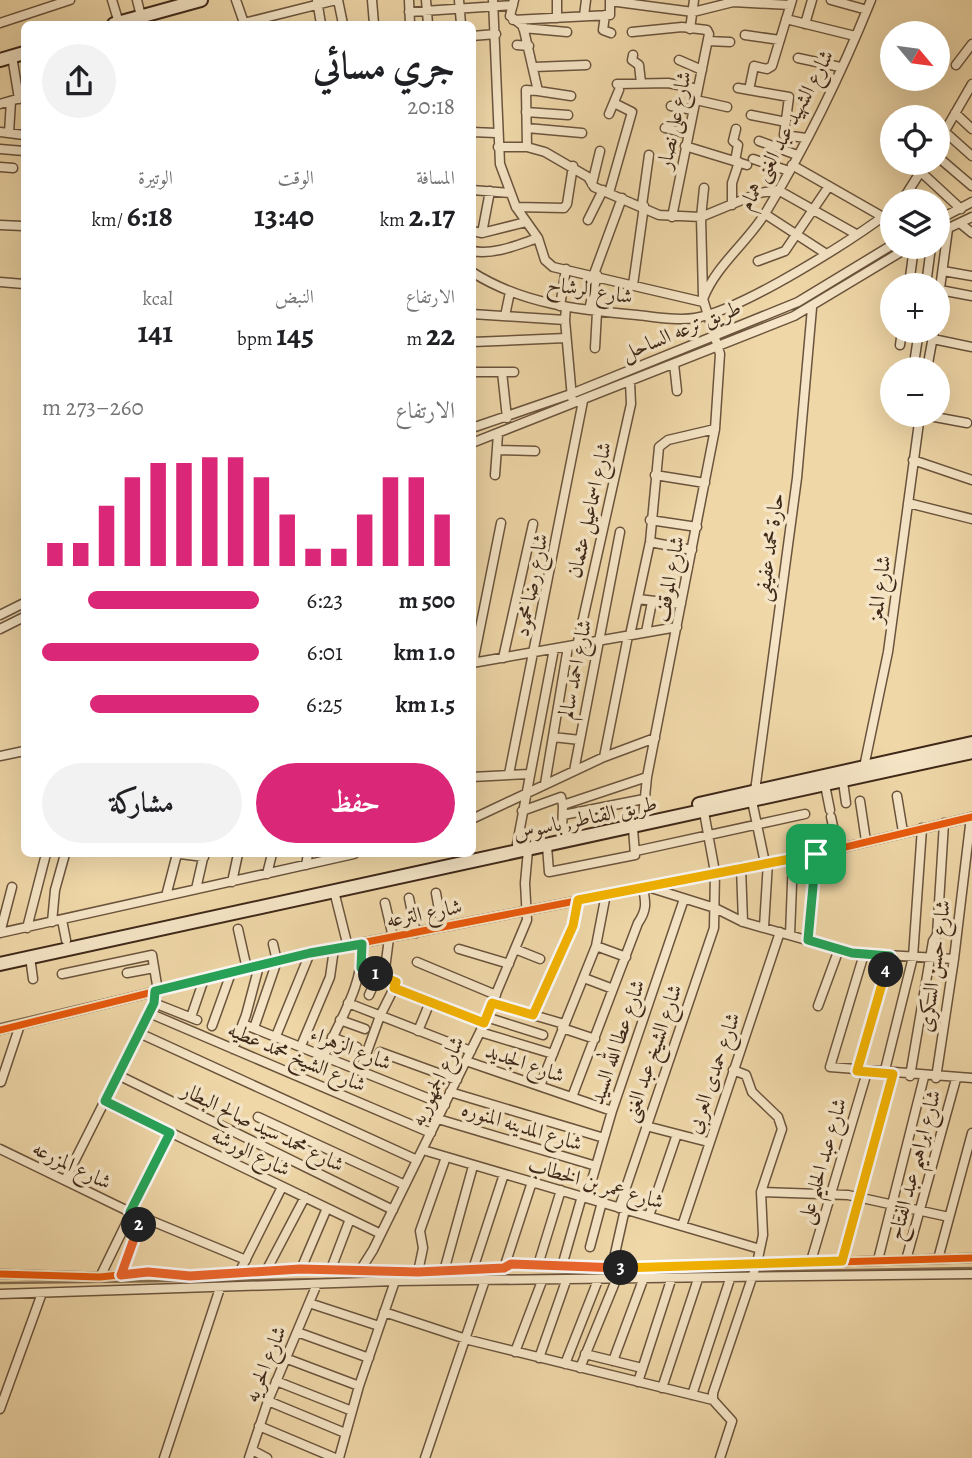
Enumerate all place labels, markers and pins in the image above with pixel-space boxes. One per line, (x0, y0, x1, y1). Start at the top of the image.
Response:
pin (786, 824, 846, 884)
pin: 4 (868, 953, 903, 988)
pin: 1 (358, 956, 394, 992)
pin: 2 (122, 1208, 156, 1242)
pin: 3 (604, 1250, 638, 1286)

